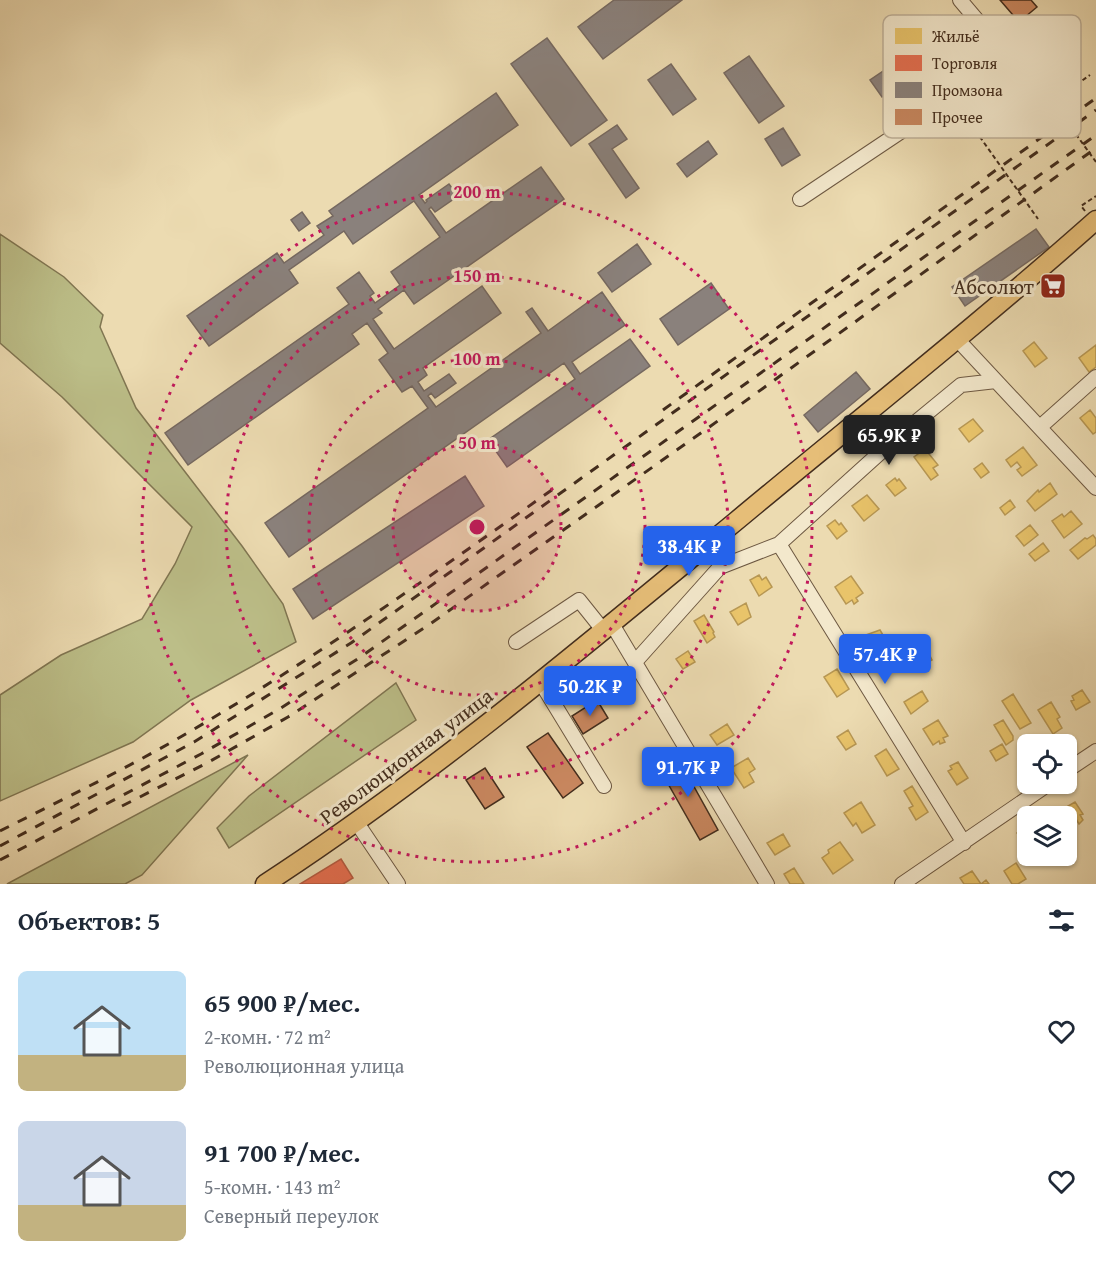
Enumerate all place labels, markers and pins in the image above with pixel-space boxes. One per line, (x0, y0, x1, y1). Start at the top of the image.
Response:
place label: Абсолют (954, 271, 1034, 302)
supermarket icon: Абсолют (1038, 271, 1068, 301)
pin: 65.9K ₽ (834, 415, 944, 466)
centre of rings (467, 517, 487, 537)
pin: 38.4K ₽ (634, 526, 744, 577)
pin: 57.4K ₽ (830, 634, 940, 685)
pin: 50.2K ₽ (535, 666, 645, 717)
pin: 91.7K ₽ (633, 747, 743, 798)

